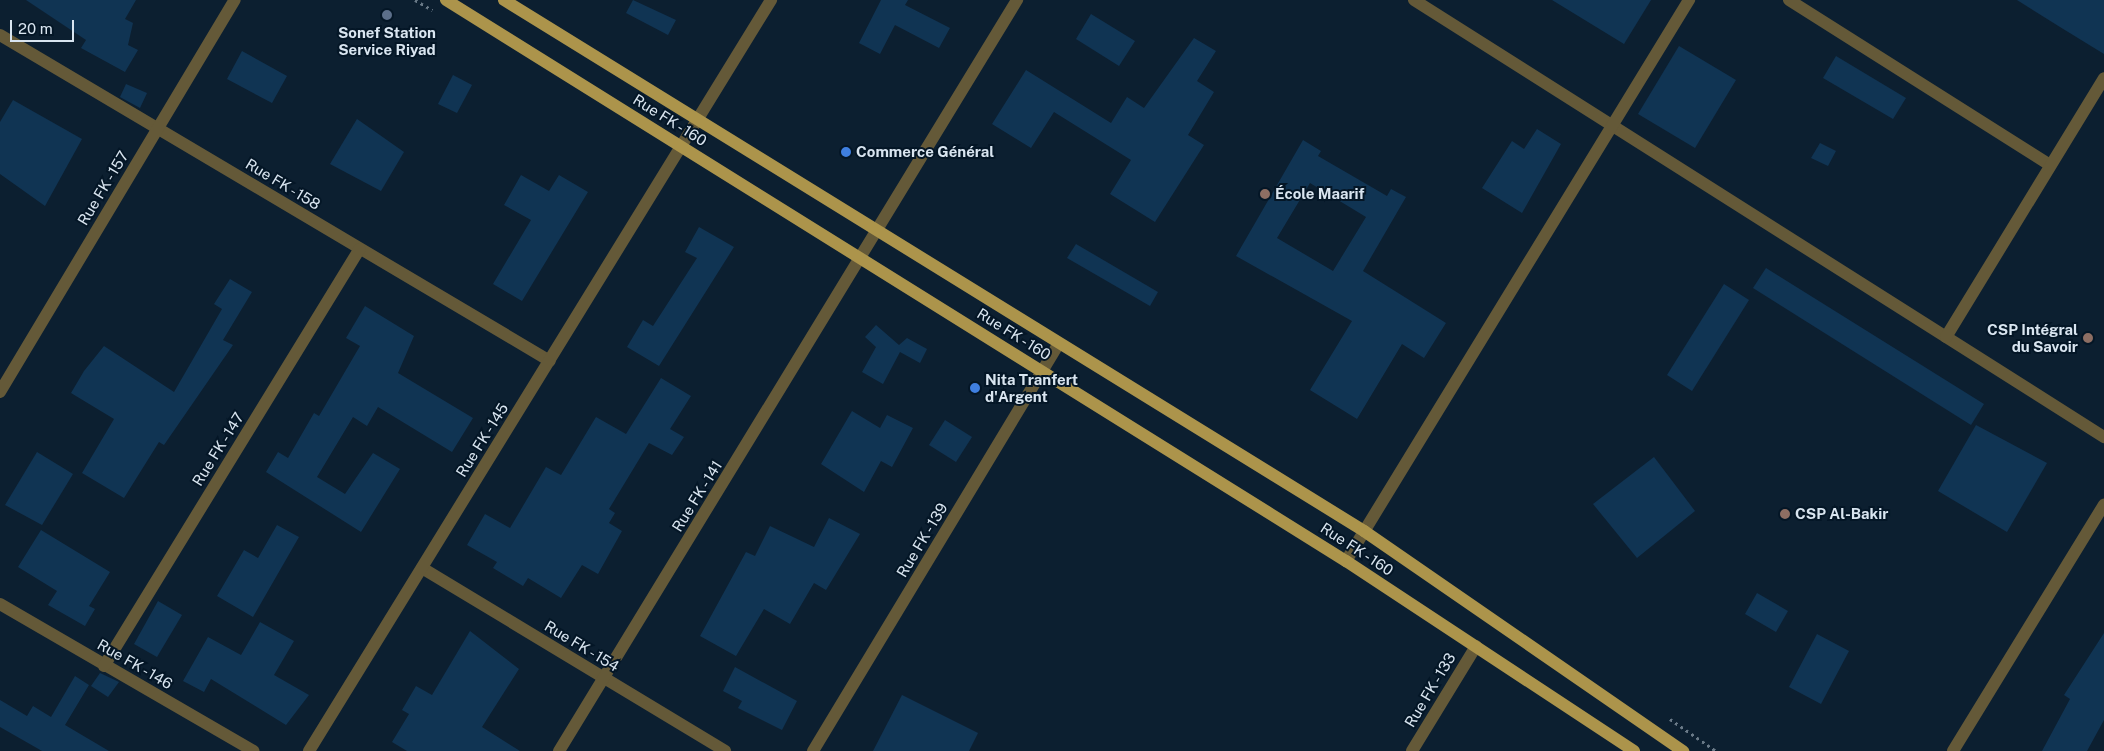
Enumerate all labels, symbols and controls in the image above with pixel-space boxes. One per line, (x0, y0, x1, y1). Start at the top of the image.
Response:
marker: Sonef Station Service Riyad (381, 9, 393, 21)
scale bar (12, 10, 76, 42)
text: 20 m (18, 20, 53, 37)
place label: Sonef Station Service Riyad (338, 23, 436, 58)
street label: Rue FK - 160 (628, 89, 712, 151)
place label: Commerce Général (856, 143, 994, 161)
street label: Rue FK - 157 (73, 146, 133, 230)
marker: Commerce Général (840, 146, 852, 158)
street label: Rue FK - 158 (240, 154, 326, 214)
place label: École Maarif (1275, 185, 1365, 203)
marker: École Maarif (1259, 188, 1271, 200)
street label: Rue FK - 160 (972, 303, 1056, 365)
place label: CSP Intégral du Savoir (1987, 320, 2078, 355)
marker: CSP Intégral du Savoir (2082, 332, 2094, 344)
place label: Nita Tranfert d'Argent (985, 370, 1078, 405)
marker: Nita Tranfert d'Argent (969, 382, 981, 394)
street label: Rue FK - 145 (451, 398, 513, 482)
street label: Rue FK - 147 (187, 407, 249, 491)
street label: Rue FK - 141 (667, 455, 727, 537)
street label: Rue FK - 139 (892, 498, 952, 582)
place label: CSP Al-Bakir (1795, 505, 1888, 523)
marker: CSP Al-Bakir (1779, 508, 1791, 520)
street label: Rue FK - 160 (1315, 518, 1399, 580)
street label: Rue FK - 154 (540, 616, 624, 676)
street label: Rue FK - 146 (92, 634, 178, 694)
street label: Rue FK - 133 (1400, 648, 1460, 732)

